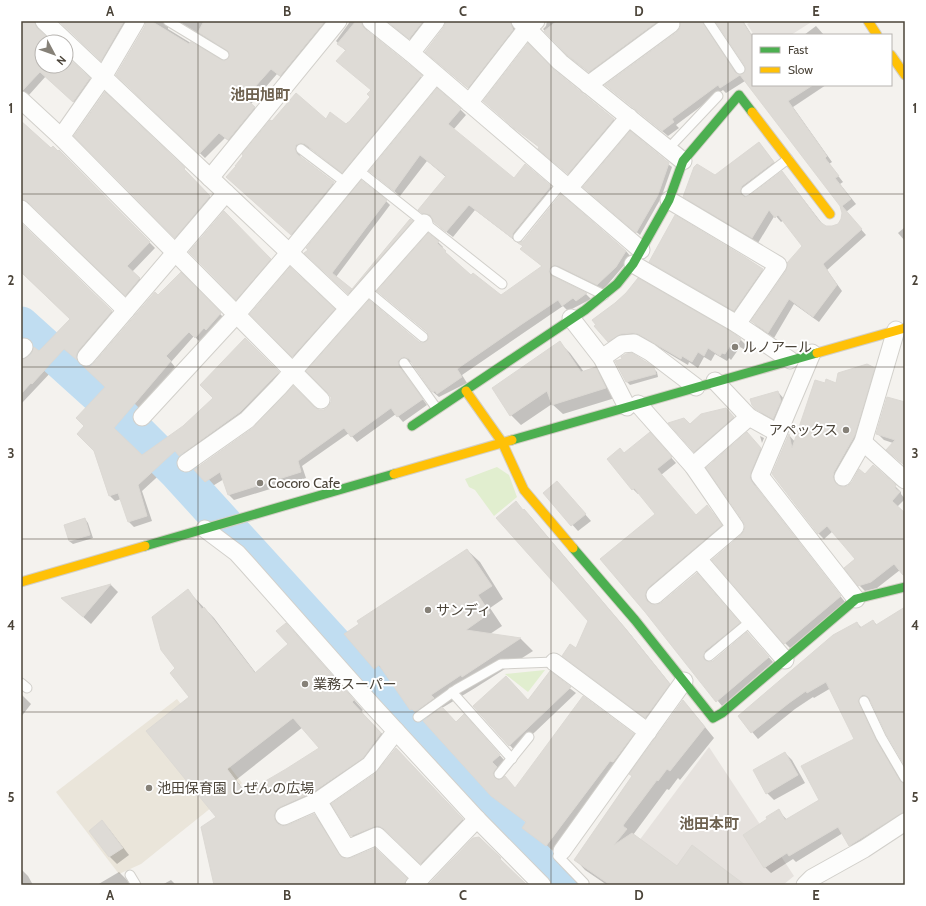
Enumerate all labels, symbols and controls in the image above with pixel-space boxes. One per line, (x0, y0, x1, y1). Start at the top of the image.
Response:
text: A (106, 3, 115, 19)
text: B (283, 3, 291, 19)
text: C (459, 3, 467, 19)
text: D (634, 3, 644, 19)
text: E (812, 3, 820, 19)
north arrow (34, 34, 74, 74)
legend (752, 34, 892, 86)
text: Fast (788, 42, 808, 57)
text: N (54, 53, 69, 68)
text: Slow (788, 62, 813, 77)
district label: 池田旭町 (230, 86, 290, 104)
text: 1 (9, 100, 13, 116)
text: 1 (913, 100, 917, 116)
text: 2 (8, 272, 15, 288)
text: 2 (912, 272, 919, 288)
place label: ルノアール (743, 338, 812, 356)
marker: ルノアール (730, 342, 740, 352)
place label: アペックス (769, 421, 838, 439)
marker: アペックス (841, 425, 851, 435)
text: 3 (7, 445, 15, 461)
text: 3 (911, 445, 919, 461)
place label: Cocoro Cafe (268, 474, 340, 492)
marker: Cocoro Cafe (255, 478, 265, 488)
place label: サンディ (436, 601, 491, 619)
marker: サンディ (423, 605, 433, 615)
text: 4 (7, 617, 15, 633)
text: 4 (911, 617, 919, 633)
place label: 業務スーパー (313, 675, 397, 693)
marker: 業務スーパー (300, 679, 310, 689)
place label: 池田保育園 しぜんの広場 (157, 779, 314, 797)
marker: 池田保育園 しぜんの広場 (144, 783, 154, 793)
text: 5 (8, 789, 15, 805)
text: 5 (912, 789, 919, 805)
district label: 池田本町 (679, 815, 739, 833)
text: A (106, 887, 115, 903)
text: B (283, 887, 291, 903)
text: C (459, 887, 467, 903)
text: D (634, 887, 644, 903)
text: E (812, 887, 820, 903)

